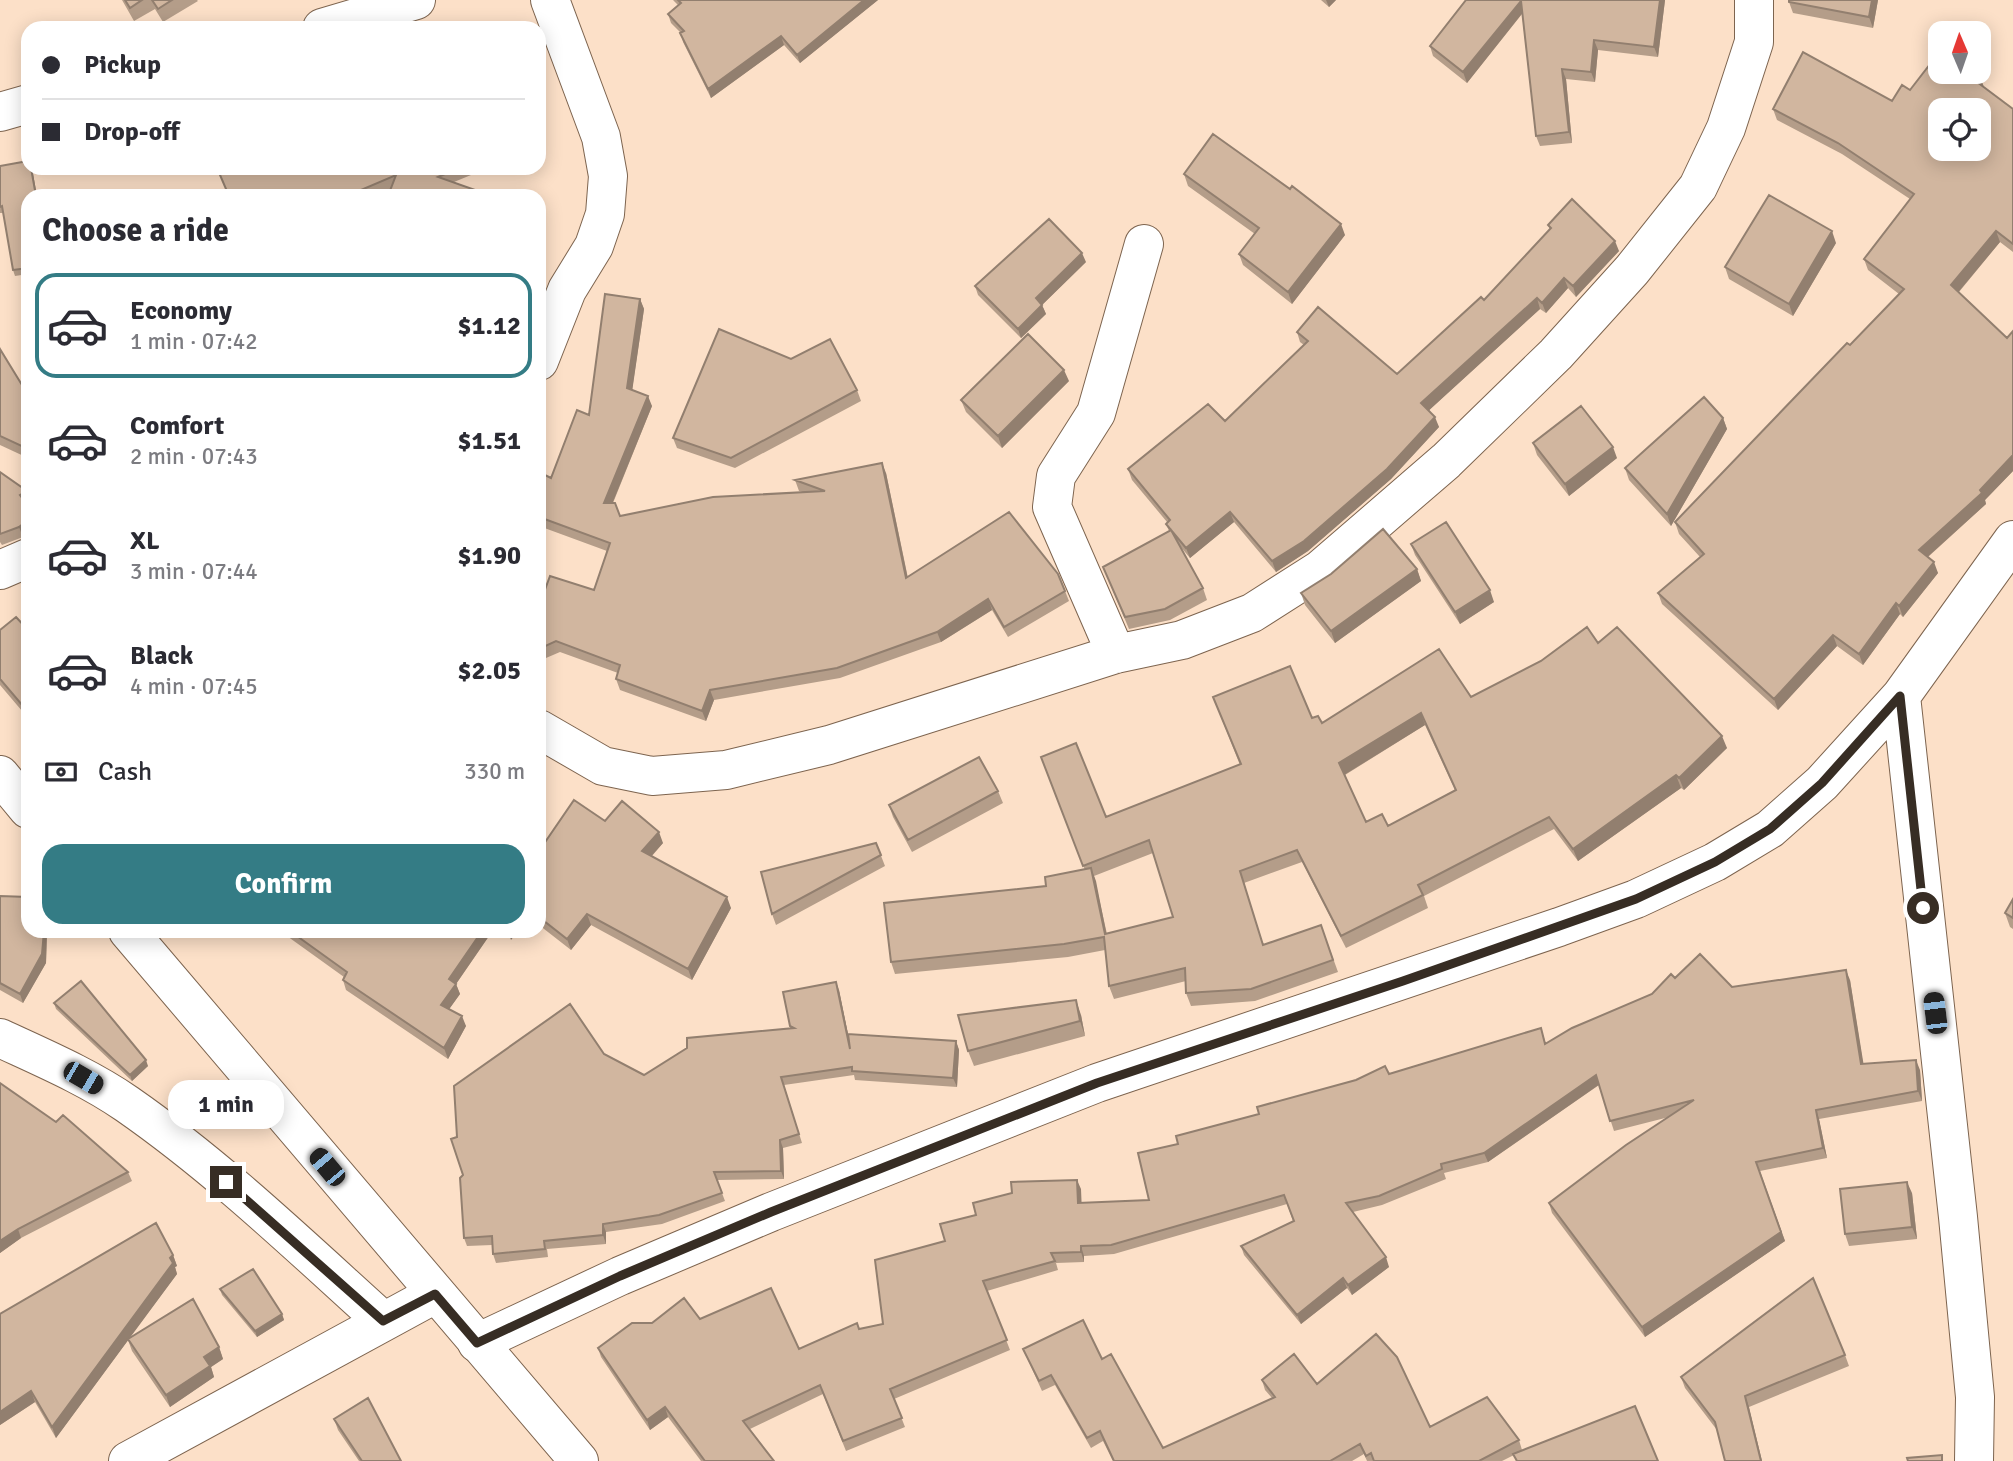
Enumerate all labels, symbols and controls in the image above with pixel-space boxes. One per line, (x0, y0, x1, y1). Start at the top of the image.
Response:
north arrow (1928, 21, 1992, 84)
map controls (1928, 21, 1991, 161)
text: Pickup (84, 49, 161, 81)
button: locate (1928, 98, 1991, 161)
text: Drop-off (84, 116, 180, 148)
text: Choose a ride (42, 211, 229, 250)
icon: car (46, 294, 109, 357)
text: Economy (130, 295, 232, 327)
text: $1.12 (457, 310, 521, 342)
text: 1 min · 07:42 (130, 327, 258, 356)
icon: car (46, 409, 109, 472)
text: Comfort (130, 410, 224, 442)
text: $1.51 (457, 425, 521, 457)
text: 2 min · 07:43 (130, 442, 258, 471)
icon: car (46, 524, 109, 587)
text: XL (130, 525, 160, 557)
text: $1.90 (457, 540, 521, 572)
text: 3 min · 07:44 (130, 557, 258, 586)
icon: car (46, 639, 109, 702)
text: Black (130, 640, 193, 672)
text: $2.05 (457, 655, 521, 687)
text: 4 min · 07:45 (130, 672, 258, 701)
icon: cash (42, 753, 80, 791)
text: Cash (98, 756, 152, 788)
text: 330 m (464, 757, 525, 786)
button: Confirm (42, 844, 525, 924)
route start (1907, 892, 1939, 924)
car (1923, 991, 1948, 1035)
car (60, 1058, 107, 1098)
callout: 1 min (168, 1080, 284, 1130)
text: 1 min (198, 1090, 254, 1119)
car (306, 1144, 349, 1190)
route end (210, 1166, 242, 1198)

